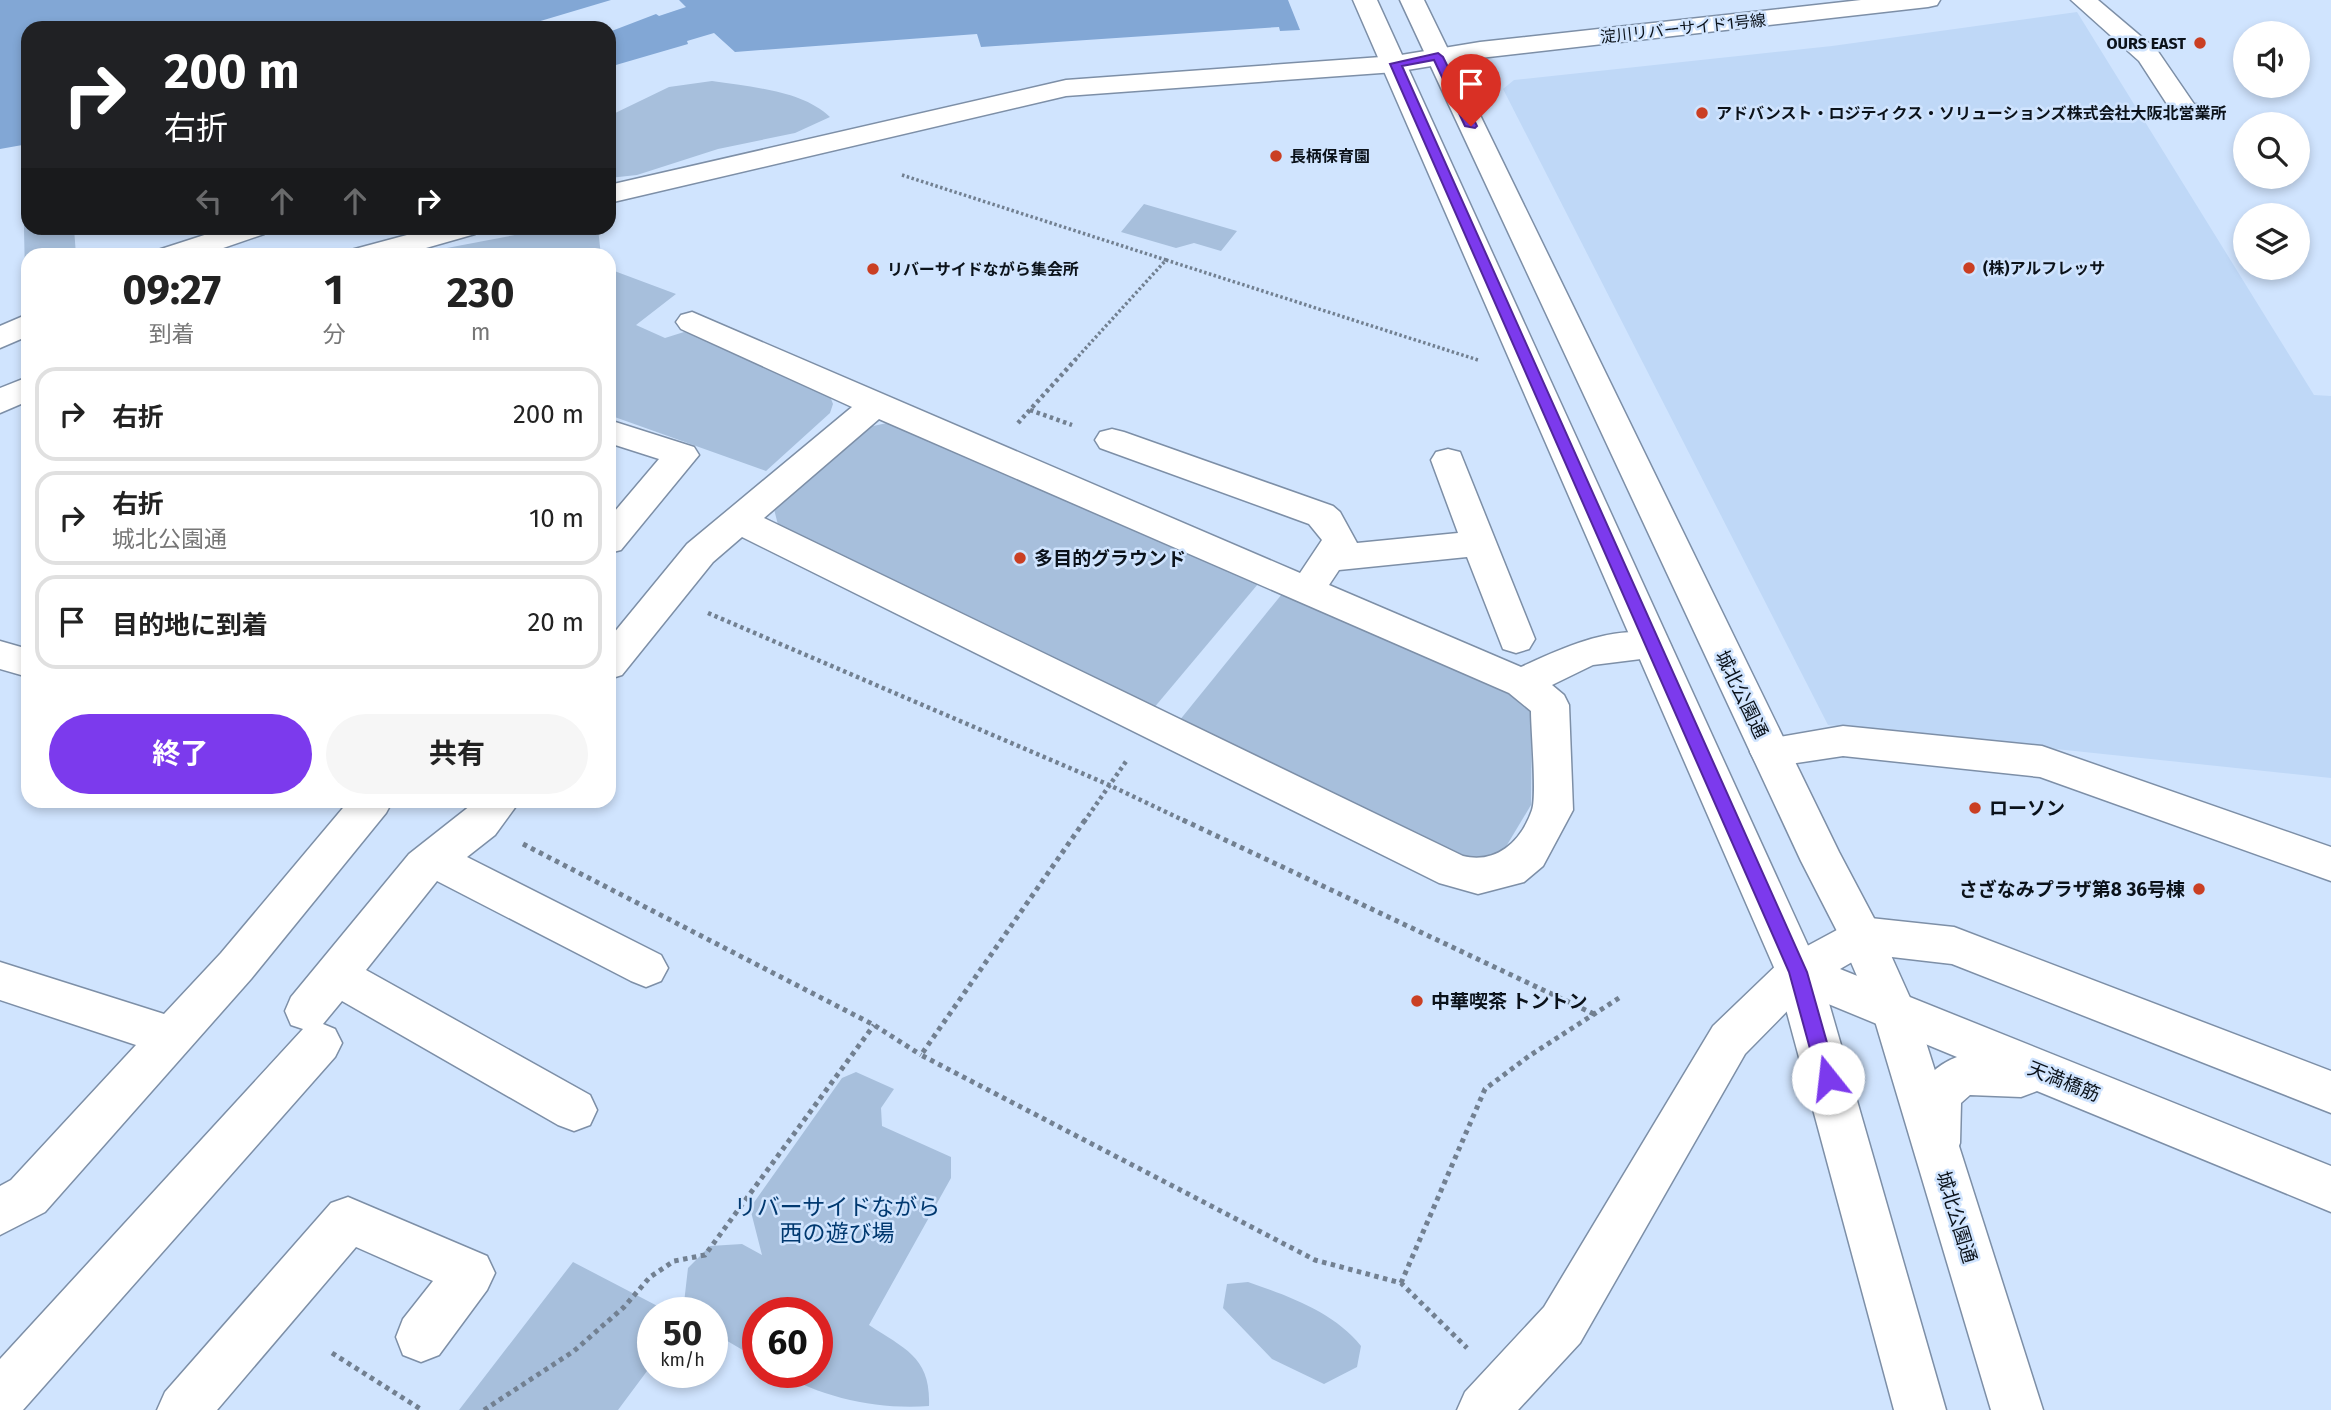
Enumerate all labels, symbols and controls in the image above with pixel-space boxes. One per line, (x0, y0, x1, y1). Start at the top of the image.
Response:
street label: 淀川リバーサイド1号線 (1599, 10, 1767, 47)
map controls (2233, 21, 2310, 280)
button: sound (2233, 21, 2310, 98)
place label: OURS EAST (2107, 34, 2186, 53)
marker: OURS EAST (2192, 35, 2208, 51)
text: 200 m (164, 42, 300, 101)
icon: right (49, 49, 140, 140)
pin (1441, 54, 1501, 126)
icon: arrive (1452, 65, 1490, 103)
place label: アドバンスト・ロジティクス・ソリューションズ株式会社大阪北営業所 (1716, 104, 2226, 123)
marker: アドバンスト・ロジティクス・ソリューションズ株式会社大阪北営業所 (1694, 105, 1710, 121)
text: 右折 (164, 109, 228, 147)
button: search (2233, 112, 2310, 189)
place label: 長柄保育園 (1290, 147, 1370, 166)
marker: 長柄保育園 (1268, 148, 1284, 164)
icon: left (190, 182, 228, 220)
icon: ahead (263, 182, 301, 220)
icon: ahead (336, 182, 374, 220)
icon: right (409, 182, 447, 220)
button: layers (2233, 203, 2310, 280)
place label: (株)アルフレッサ (1983, 259, 2105, 278)
place label: リバーサイドながら集会所 (887, 260, 1079, 279)
marker: (株)アルフレッサ (1961, 260, 1977, 276)
marker: リバーサイドながら集会所 (865, 261, 881, 277)
text: 09:27 (122, 265, 221, 315)
text: 1 (324, 265, 344, 315)
text: 230 (447, 268, 515, 318)
text: m (471, 318, 491, 346)
text: 到着 (149, 320, 195, 348)
text: 分 (322, 320, 345, 348)
icon: right (53, 395, 91, 433)
text: 200 m (513, 399, 584, 430)
text: 右折 (112, 402, 164, 433)
text: 右折 (112, 489, 164, 520)
icon: right (53, 499, 91, 537)
text: 10 m (529, 503, 584, 534)
text: 城北公園通 (112, 525, 227, 553)
place label: 多目的グラウンド (1034, 547, 1186, 570)
marker: 多目的グラウンド (1012, 550, 1028, 566)
icon: arrive (53, 603, 91, 641)
text: 20 m (527, 607, 584, 638)
text: 目的地に到着 (112, 610, 268, 641)
street label: 城北公園通 (1710, 646, 1773, 742)
button: 終了 (49, 714, 312, 794)
button: 共有 (326, 714, 588, 794)
place label: ローソン (1989, 797, 2065, 820)
marker: ローソン (1967, 800, 1983, 816)
place label: さざなみプラザ第8 36号棟 (1959, 878, 2185, 901)
marker: さざなみプラザ第8 36号棟 (2191, 881, 2207, 897)
place label: 中華喫茶 トントン (1431, 990, 1588, 1013)
marker: 中華喫茶 トントン (1409, 993, 1425, 1009)
position arrow (1791, 1041, 1865, 1115)
street label: 天満橋筋 (2024, 1057, 2103, 1106)
street label: 城北公園通 (1932, 1168, 1981, 1266)
park label: リバーサイドながら 西の遊び場 (734, 1193, 940, 1247)
speed limit sign: 60 (742, 1297, 833, 1388)
text: 50 (663, 1312, 702, 1354)
text: km/h (660, 1349, 705, 1371)

